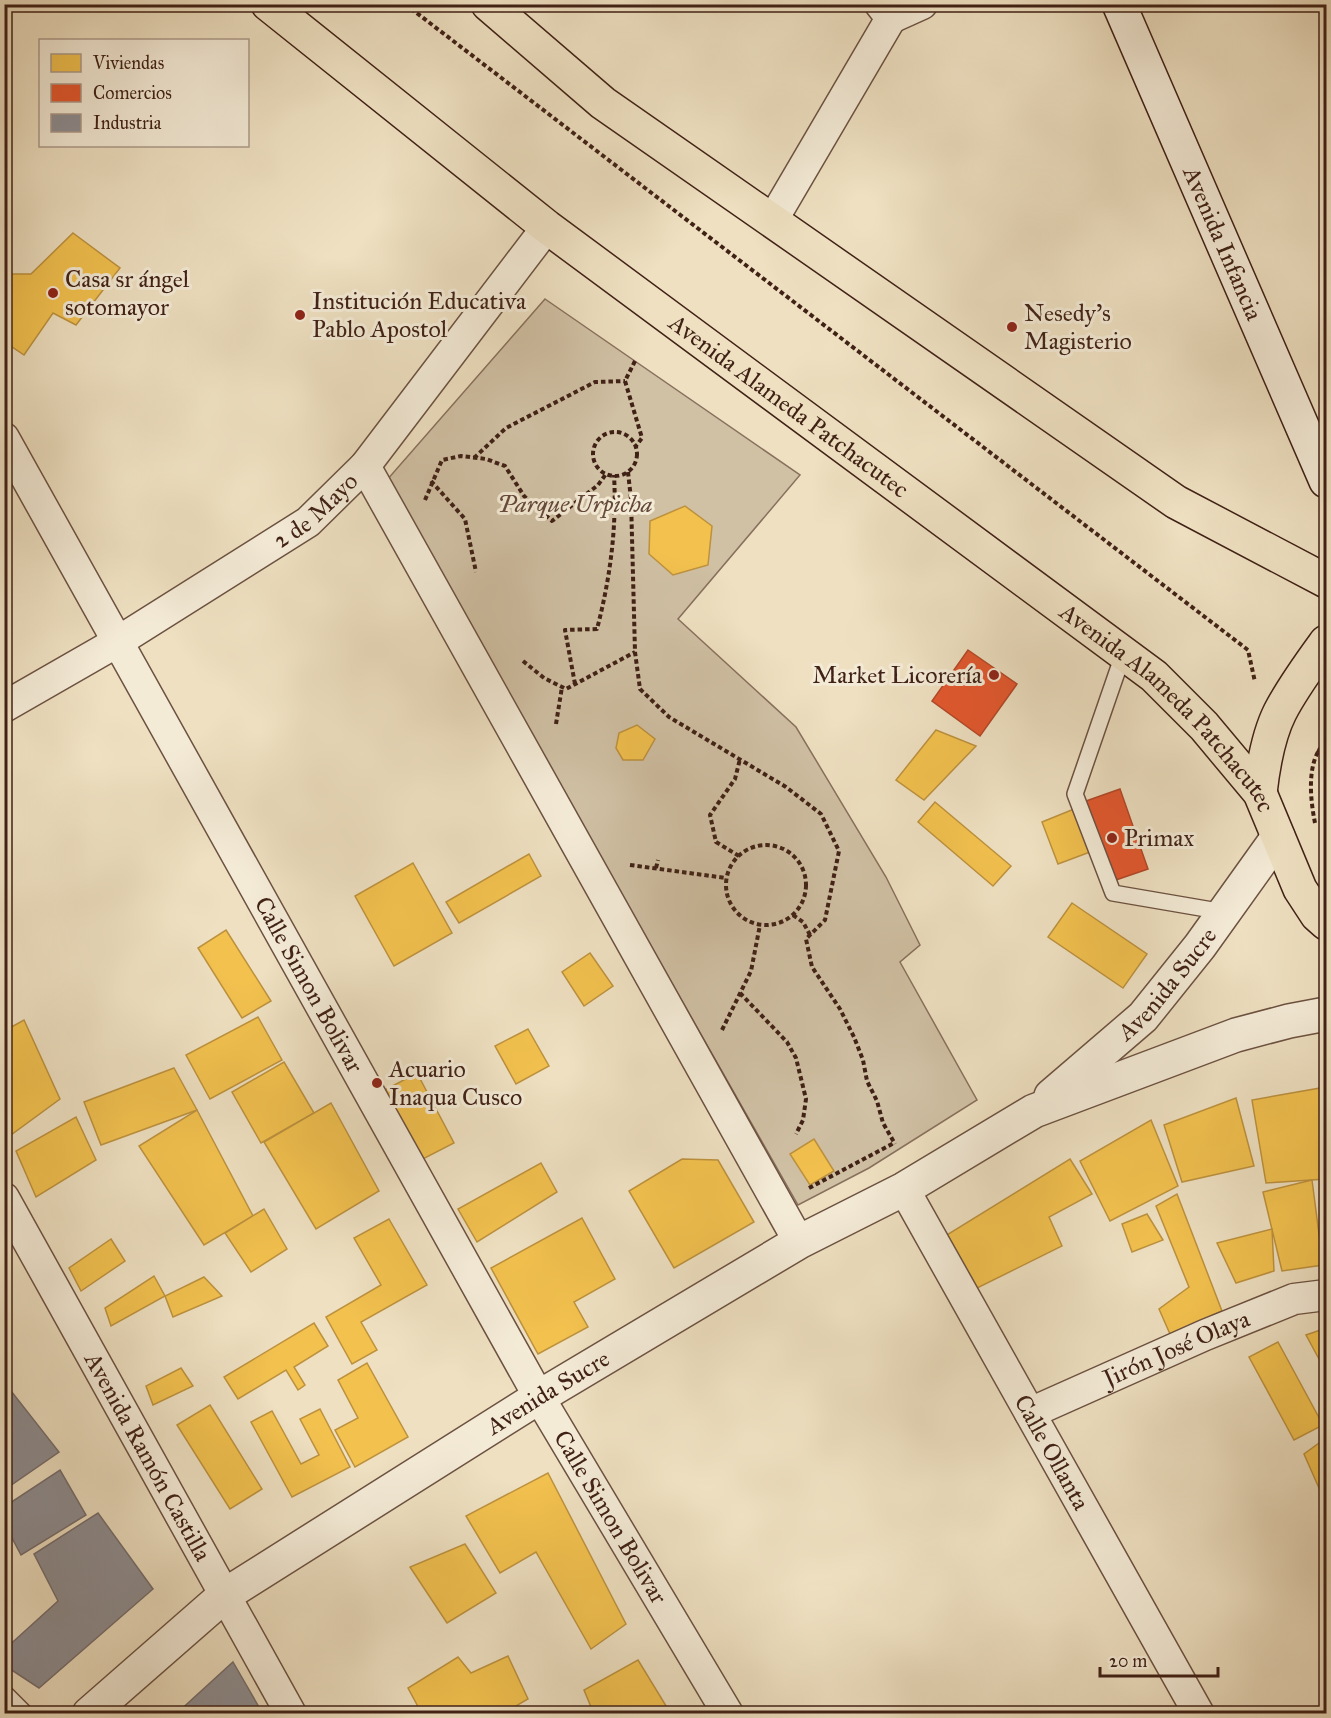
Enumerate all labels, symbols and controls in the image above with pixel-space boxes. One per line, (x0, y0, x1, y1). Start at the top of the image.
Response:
legend (39, 39, 249, 147)
text: Viviendas (92, 52, 164, 74)
text: Comercios (93, 82, 172, 104)
text: Industria (93, 112, 162, 134)
street label: Avenida Infancia (1176, 161, 1270, 326)
place label: Casa sr ángel sotomayor (65, 264, 190, 322)
marker: Casa sr ángel sotomayor (46, 286, 60, 300)
place label: Institución Educativa Pablo Apostol (312, 286, 527, 344)
place label: Nesedy’s Magisterio (1024, 298, 1132, 356)
street label: Avenida Alameda Patchacutec (662, 307, 915, 504)
marker: Institución Educativa Pablo Apostol (293, 308, 307, 322)
marker: Nesedy’s Magisterio (1005, 320, 1019, 334)
street label: 2 de Mayo (268, 466, 364, 555)
park label: Parque Urpicha (498, 489, 652, 519)
street label: Avenida Alameda Patchacutec (1053, 596, 1281, 816)
place label: Market Licorería (813, 660, 983, 690)
marker: Market Licorería (987, 668, 1001, 682)
place label: Primax (1124, 823, 1195, 853)
marker: Primax (1105, 831, 1119, 845)
street label: Calle Simon Bolivar (248, 891, 370, 1078)
street label: Avenida Sucre (1111, 922, 1223, 1048)
place label: Acuario Inaqua Cusco (388, 1054, 522, 1112)
marker: Acuario Inaqua Cusco (370, 1076, 384, 1090)
street label: Jirón José Olaya (1096, 1303, 1255, 1395)
street label: Avenida Sucre (480, 1343, 615, 1442)
street label: Avenida Ramón Castilla (77, 1346, 218, 1567)
street label: Calle Ollanta (1008, 1389, 1097, 1516)
street label: Calle Simon Bolivar (547, 1425, 674, 1609)
scale bar (1100, 1640, 1218, 1678)
text: 20 m (1109, 1650, 1147, 1672)

